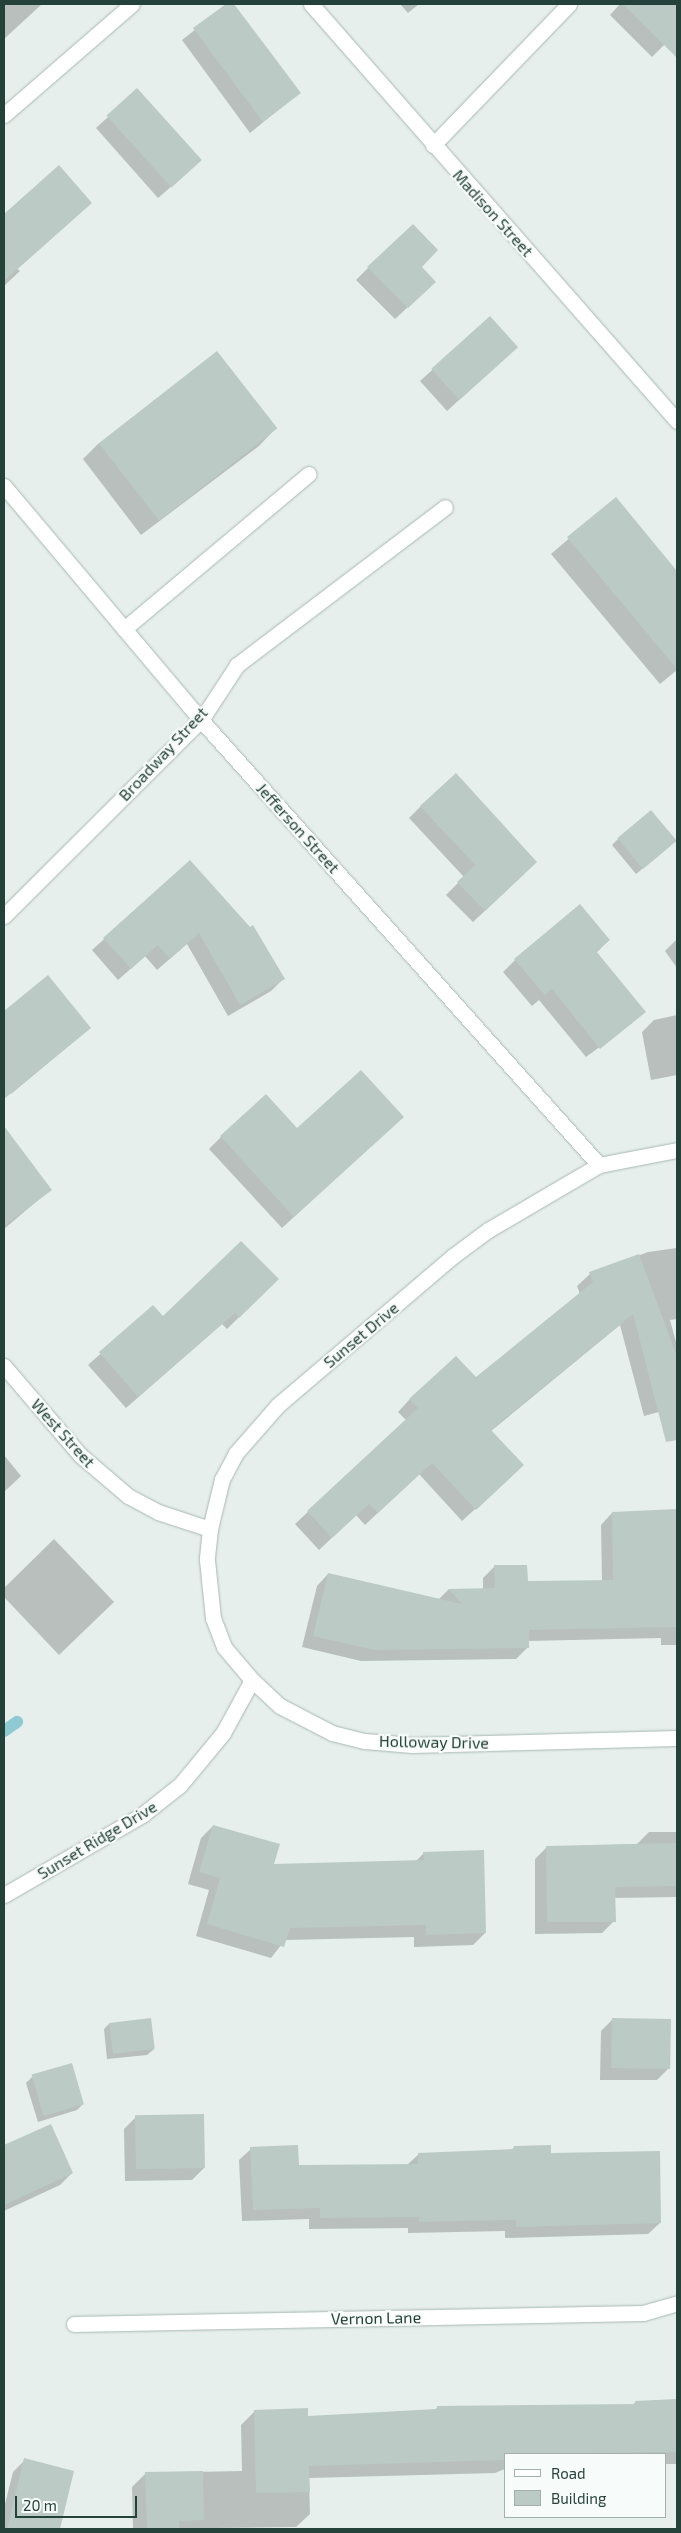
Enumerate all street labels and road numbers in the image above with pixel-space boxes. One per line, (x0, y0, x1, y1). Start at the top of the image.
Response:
street label: Madison Street (449, 166, 537, 260)
street label: Broadway Street (115, 703, 211, 805)
street label: Jefferson Street (252, 779, 344, 877)
street label: Sunset Drive (320, 1298, 402, 1372)
street label: West Street (27, 1395, 99, 1471)
street label: Holloway Drive (379, 1731, 489, 1753)
street label: Sunset Ridge Drive (34, 1797, 160, 1883)
street label: Vernon Lane (331, 2308, 421, 2328)

